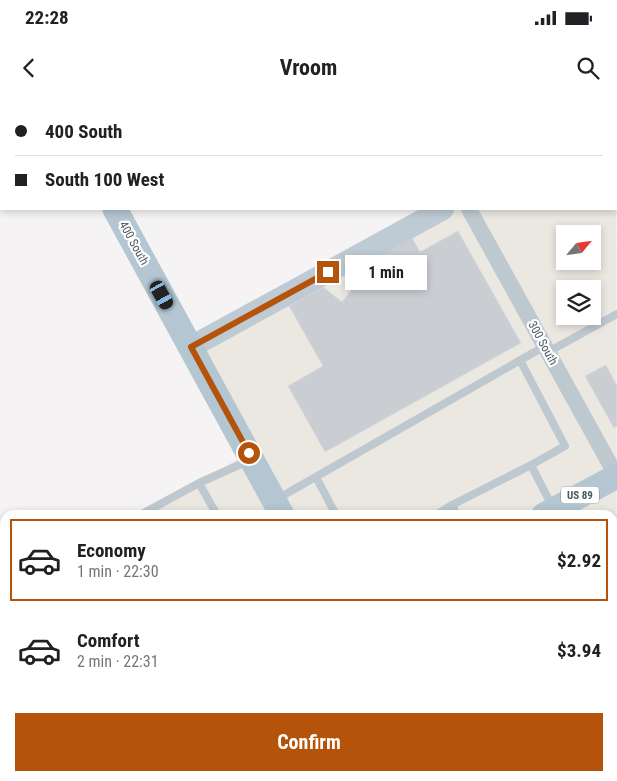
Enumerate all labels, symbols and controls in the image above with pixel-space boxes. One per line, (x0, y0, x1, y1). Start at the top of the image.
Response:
text: 22:28 (25, 6, 69, 29)
icon: back (15, 54, 43, 82)
icon: search (574, 54, 602, 82)
text: Vroom (280, 55, 337, 80)
text: 400 South (45, 120, 122, 143)
text: South 100 West (45, 168, 164, 191)
street label: 400 South (116, 219, 152, 268)
north arrow (556, 225, 601, 270)
map controls (556, 225, 601, 325)
callout: 1 min (346, 254, 428, 290)
route end (317, 261, 339, 283)
text: 1 min (368, 263, 404, 282)
car (148, 278, 175, 312)
button: layers (556, 280, 601, 325)
street label: 300 South (525, 319, 561, 368)
route start (238, 442, 260, 464)
road number: US 89 (561, 486, 599, 504)
icon: car (17, 538, 62, 583)
text: Economy (77, 539, 146, 562)
text: $2.92 (557, 549, 601, 572)
text: 1 min · 22:30 (77, 562, 159, 581)
icon: car (17, 628, 62, 673)
text: Comfort (77, 629, 140, 652)
text: $3.94 (557, 639, 601, 662)
text: 2 min · 22:31 (77, 652, 159, 671)
button: Confirm (15, 713, 603, 771)

